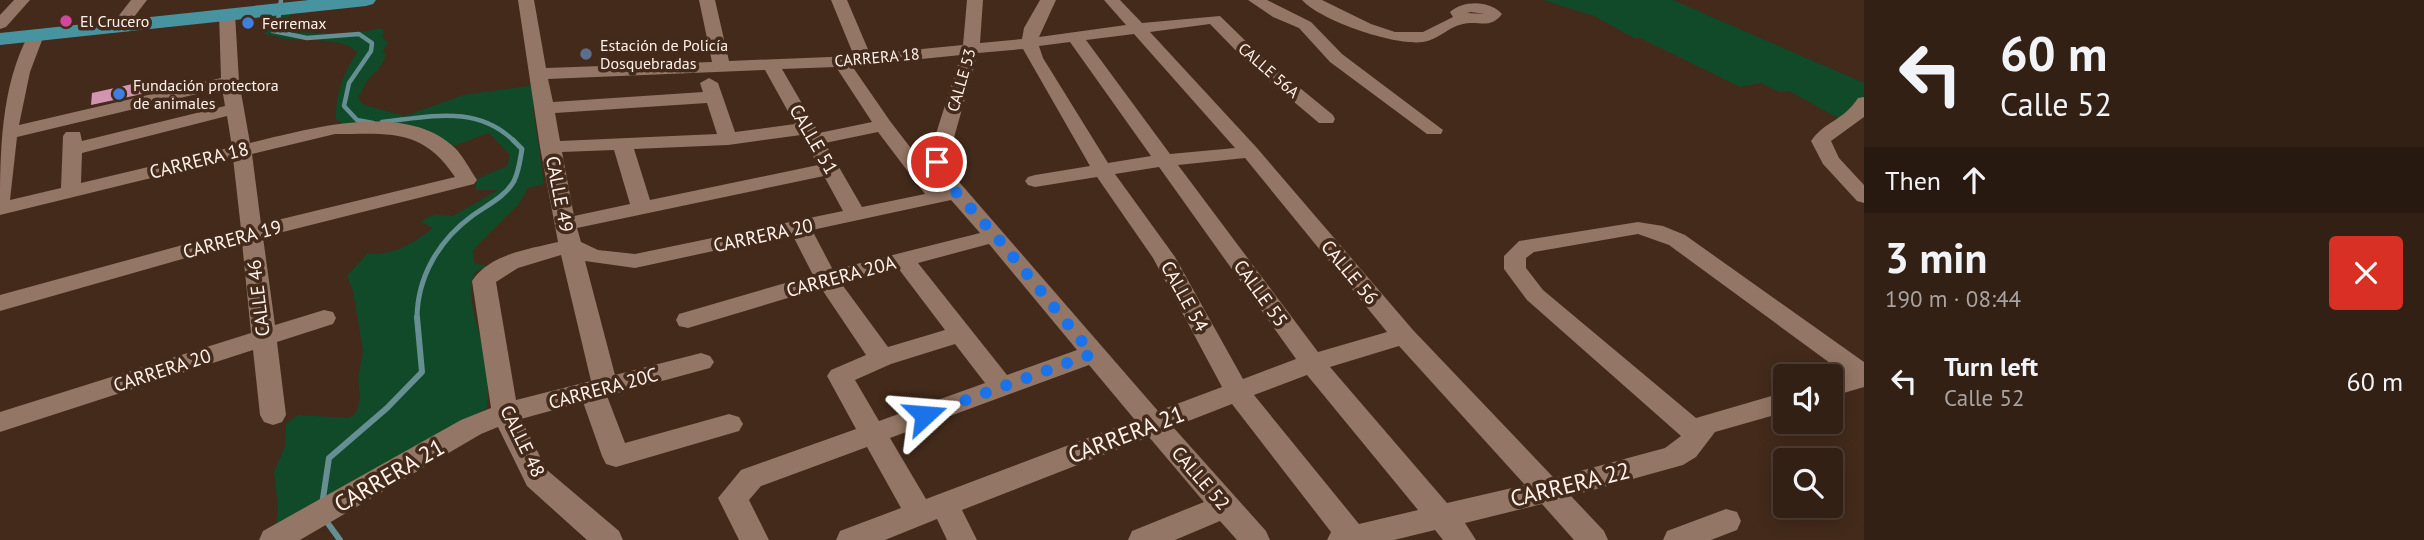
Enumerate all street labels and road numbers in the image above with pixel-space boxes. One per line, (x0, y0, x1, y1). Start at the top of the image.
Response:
street label: CALLE 56A (1234, 38, 1304, 102)
street label: CARRERA 18 (834, 43, 920, 71)
street label: CALLE 53 (942, 46, 980, 114)
street label: CALLE 51 (784, 100, 844, 178)
street label: CARRERA 18 (147, 136, 251, 184)
street label: CALLE 49 (541, 154, 579, 234)
street label: CARRERA 20 (711, 213, 815, 257)
street label: CARRERA 19 (180, 214, 284, 264)
street label: CALLE 56 (1316, 235, 1384, 309)
street label: CARRERA 20A (784, 250, 898, 302)
street label: CALLE 55 (1229, 255, 1293, 331)
street label: CALLE 54 (1156, 256, 1214, 336)
street label: CALLE 46 (241, 258, 275, 338)
street label: CARRERA 20 (110, 343, 214, 397)
street label: CARRERA 20C (546, 362, 660, 414)
street label: CARRERA 21 (1064, 399, 1188, 469)
street label: CALLE 48 (495, 401, 551, 481)
street label: CARRERA 21 (329, 432, 449, 518)
street label: CALLE 52 (1167, 441, 1235, 515)
street label: CARRERA 22 (1507, 455, 1633, 513)

